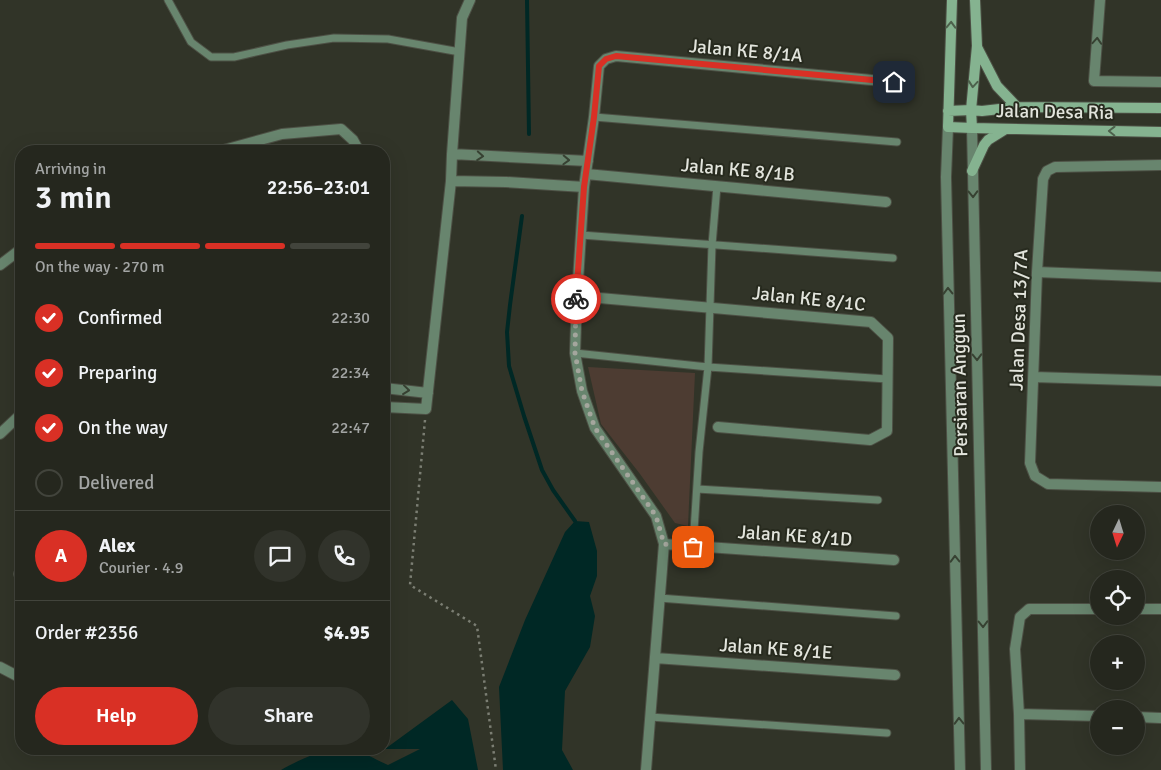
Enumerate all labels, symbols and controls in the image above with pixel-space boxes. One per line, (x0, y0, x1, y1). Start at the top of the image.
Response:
one-way arrow (946, 21, 957, 29)
street label: Jalan KE 8/1A (688, 34, 804, 68)
one-way arrow (1092, 36, 1103, 44)
pin (873, 61, 915, 103)
icon: home (880, 68, 908, 96)
one-way arrow (968, 80, 979, 88)
street label: Jalan Desa Ria (996, 99, 1114, 125)
one-way arrow (1108, 126, 1116, 136)
one-way arrow (476, 150, 484, 161)
street label: Jalan KE 8/1B (680, 153, 796, 187)
one-way arrow (563, 155, 571, 166)
text: Arriving in (35, 159, 106, 179)
text: 22:56–23:01 (267, 176, 370, 200)
text: 3 min (35, 178, 112, 217)
one-way arrow (968, 191, 978, 199)
street label: Jalan Desa 13/7A (1005, 248, 1033, 391)
text: On the way · 270 m (35, 257, 165, 277)
courier (551, 274, 601, 324)
street label: Jalan KE 8/1C (751, 281, 867, 317)
icon: bike (562, 285, 590, 313)
one-way arrow (943, 287, 954, 295)
icon: check (35, 304, 63, 332)
text: Confirmed (78, 306, 162, 330)
text: 22:30 (331, 308, 370, 328)
street label: Persiaran Anggun (947, 313, 973, 457)
one-way arrow (971, 353, 982, 361)
icon: check (35, 359, 63, 387)
text: Preparing (78, 361, 157, 385)
text: 22:34 (331, 363, 370, 383)
one-way arrow (402, 384, 410, 395)
icon: check (35, 414, 63, 442)
text: On the way (78, 416, 168, 440)
text: 22:47 (331, 418, 370, 438)
text: Delivered (78, 471, 154, 495)
north arrow (1090, 505, 1145, 560)
map controls (1090, 505, 1145, 755)
street label: Jalan KE 8/1D (737, 520, 853, 552)
pin (672, 526, 714, 568)
button: chat (254, 530, 306, 582)
button: phone (318, 530, 370, 582)
icon: bag (679, 533, 707, 561)
text: Alex (99, 534, 135, 558)
text: A (55, 544, 67, 568)
one-way arrow (950, 555, 960, 562)
text: Courier · 4.9 (99, 558, 183, 578)
button: locate (1090, 570, 1145, 625)
text: Order #2356 (35, 621, 138, 645)
text: $4.95 (324, 621, 370, 645)
one-way arrow (977, 621, 988, 629)
street label: Jalan KE 8/1E (719, 633, 833, 665)
button: + (1090, 635, 1145, 690)
button: Help (35, 687, 198, 745)
button: Share (208, 687, 370, 745)
button: − (1090, 700, 1145, 755)
one-way arrow (953, 717, 964, 725)

